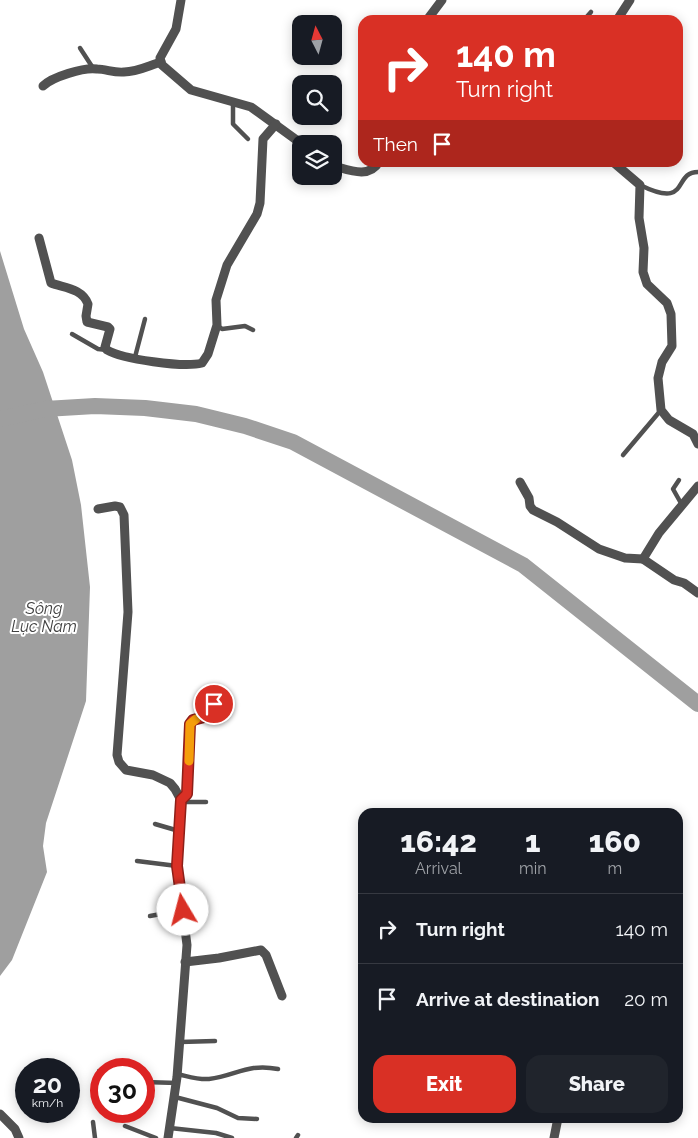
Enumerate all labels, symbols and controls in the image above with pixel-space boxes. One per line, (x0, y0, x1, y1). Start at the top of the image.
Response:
north arrow (292, 15, 342, 65)
map controls (292, 15, 342, 185)
text: 140 m (456, 34, 556, 75)
icon: right (373, 35, 438, 100)
button: search (292, 75, 342, 125)
text: Turn right (456, 76, 553, 102)
icon: arrive (428, 130, 456, 158)
text: Then (373, 133, 418, 155)
button: layers (292, 135, 342, 185)
water label: Sông Lục Nam (11, 599, 77, 636)
pin (193, 683, 235, 725)
icon: arrive (200, 690, 228, 718)
text: 16:42 (400, 824, 477, 859)
text: 1 (525, 824, 541, 859)
text: 160 (589, 824, 641, 859)
text: Arrival (415, 859, 462, 878)
text: min (519, 859, 547, 878)
text: m (607, 859, 622, 878)
position arrow (156, 883, 208, 935)
icon: right (373, 915, 401, 943)
text: Turn right (416, 918, 505, 940)
text: 140 m (616, 918, 668, 940)
icon: arrive (373, 985, 401, 1013)
text: Arrive at destination (416, 988, 600, 1010)
text: 20 m (624, 988, 668, 1010)
button: Exit (373, 1055, 516, 1113)
button: Share (526, 1055, 668, 1113)
speed limit sign: 30 (90, 1058, 155, 1123)
text: 20 (33, 1069, 62, 1099)
text: km/h (32, 1096, 63, 1110)

